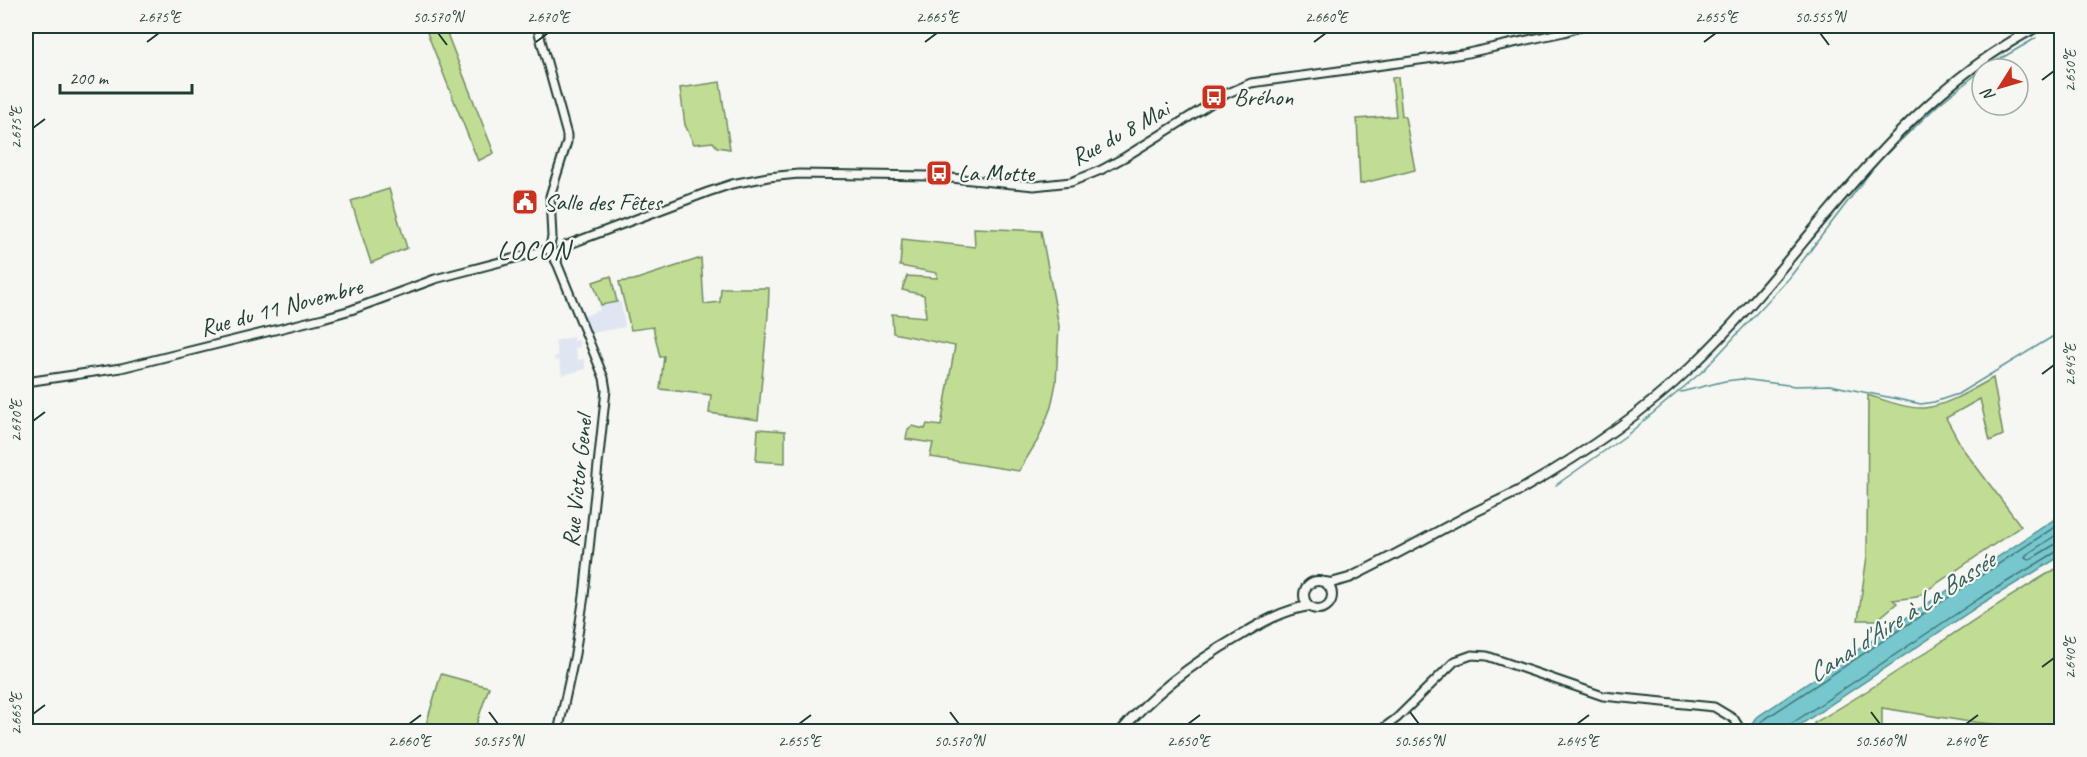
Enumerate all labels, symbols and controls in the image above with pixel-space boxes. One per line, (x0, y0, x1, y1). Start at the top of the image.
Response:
text: 2.675°E (138, 8, 182, 27)
text: 50.570°N (413, 8, 466, 27)
text: 2.670°E (527, 8, 571, 27)
text: 2.665°E (916, 8, 960, 27)
text: 2.660°E (1305, 8, 1349, 27)
text: 2.655°E (1695, 8, 1739, 27)
text: 50.555°N (1795, 8, 1848, 27)
text: 2.650°E (2061, 48, 2080, 92)
scale bar (60, 57, 192, 95)
north arrow (1970, 57, 2030, 117)
text: 200 m (69, 67, 110, 89)
bus stop icon: Bréhon (1199, 82, 1229, 112)
place label: Bréhon (1234, 82, 1294, 112)
text: N (1976, 83, 2000, 105)
street label: Rue du 8 Mai (1066, 93, 1177, 172)
text: 2.675°E (7, 105, 26, 149)
bus stop icon: La Motte (924, 158, 954, 188)
place label: La Motte (958, 158, 1036, 188)
public building icon: Salle des Fêtes (510, 187, 540, 217)
place label: Salle des Fêtes (544, 187, 663, 217)
district label: LOCON (497, 233, 573, 267)
street label: Rue du 11 Novembre (197, 270, 367, 343)
text: 2.645°E (2061, 342, 2080, 386)
text: 2.670°E (7, 398, 26, 442)
street label: Rue Victor Genel (555, 410, 599, 548)
water label: Canal d'Aire à La Bassée (1801, 542, 2005, 690)
text: 2.640°E (2061, 635, 2080, 679)
text: 2.665°E (7, 691, 26, 735)
text: 2.660°E (388, 732, 432, 751)
text: 50.575°N (473, 732, 526, 751)
text: 2.655°E (778, 732, 822, 751)
text: 50.570°N (934, 732, 987, 751)
text: 2.650°E (1167, 732, 1211, 751)
text: 50.565°N (1394, 732, 1447, 751)
text: 2.645°E (1556, 732, 1600, 751)
text: 50.560°N (1855, 732, 1908, 751)
text: 2.640°E (1945, 732, 1989, 751)

